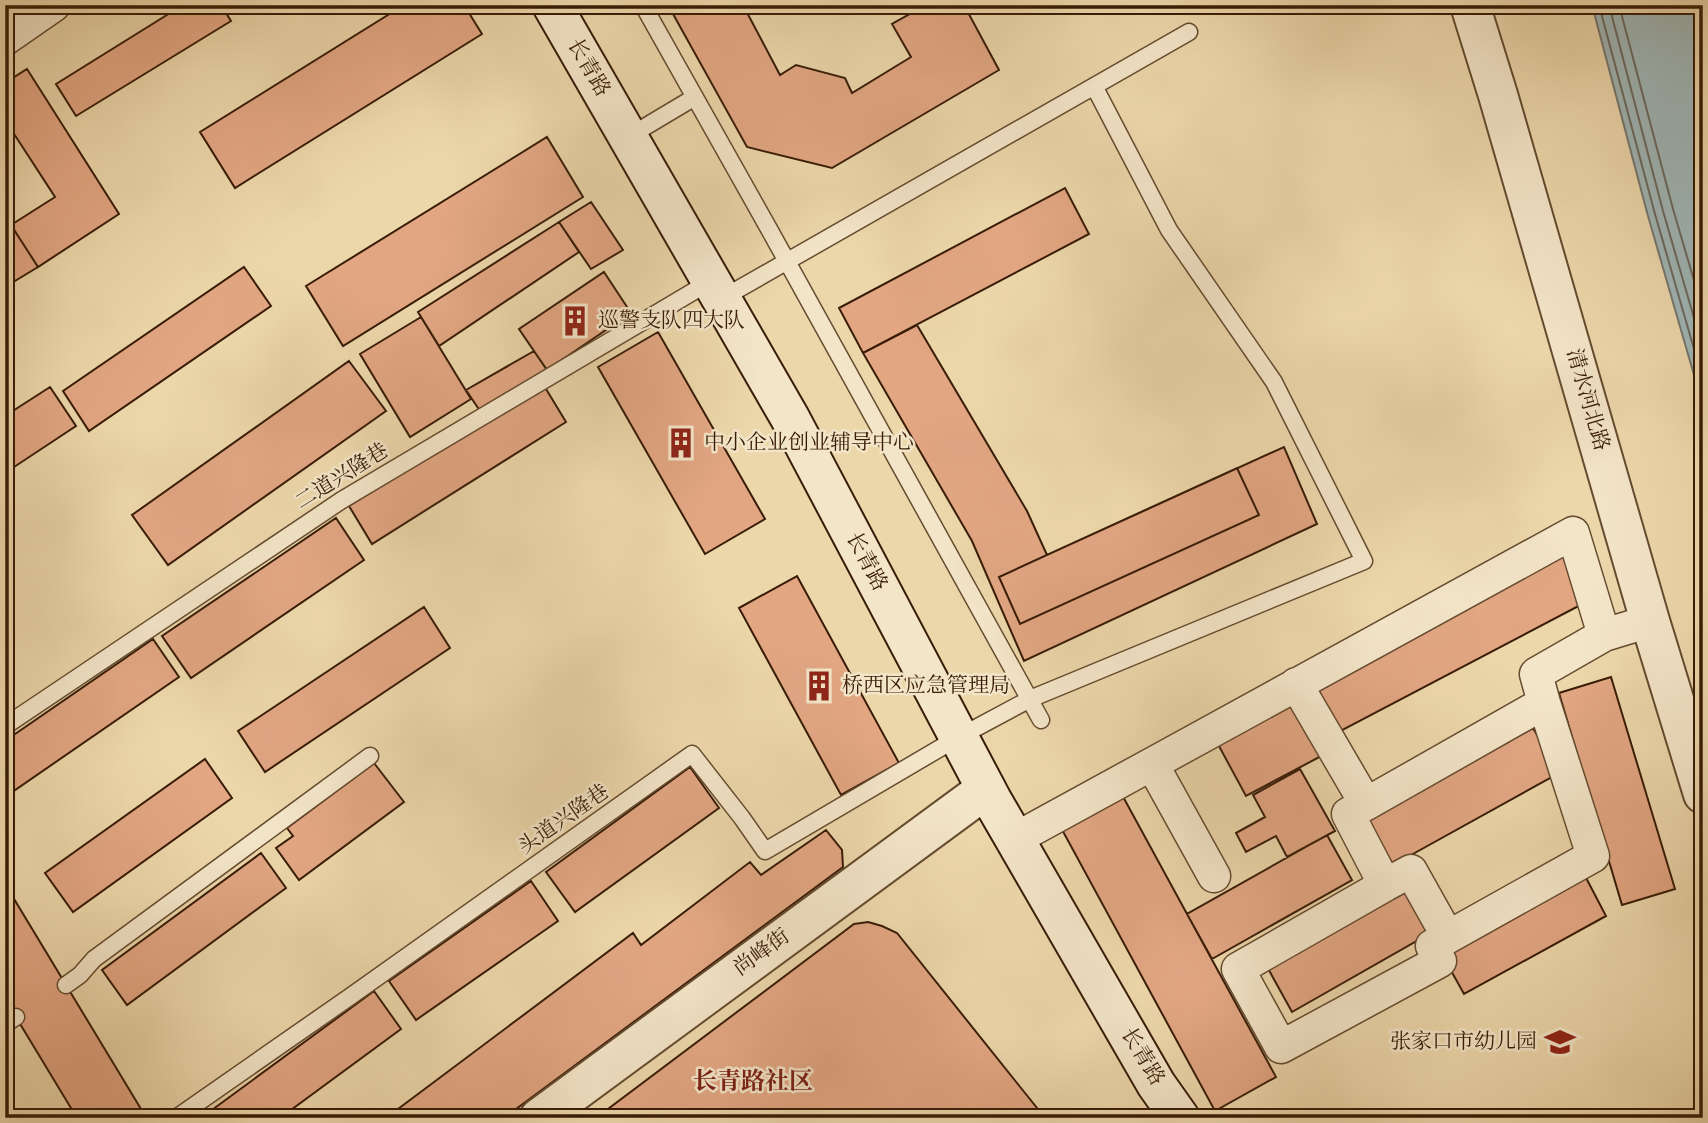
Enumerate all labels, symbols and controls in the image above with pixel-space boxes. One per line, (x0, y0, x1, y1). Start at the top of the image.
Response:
street label: 长青路 (560, 33, 616, 103)
building icon: 巡警支队四大队 (558, 304, 592, 338)
place label: 巡警支队四大队 (598, 307, 745, 336)
street label: 清水河北路 (1559, 346, 1615, 454)
building icon: 中小企业创业辅导中心 (664, 426, 698, 460)
place label: 中小企业创业辅导中心 (704, 429, 914, 458)
street label: 二道兴隆巷 (290, 437, 394, 517)
street label: 长青路 (838, 527, 894, 597)
building icon: 桥西区应急管理局 (802, 669, 836, 703)
place label: 桥西区应急管理局 (842, 672, 1010, 701)
street label: 头道兴隆巷 (513, 778, 615, 862)
street label: 尚峰街 (728, 923, 796, 983)
street label: 长青路 (1113, 1023, 1171, 1091)
school or university icon: 张家口市幼儿园 (1543, 1025, 1577, 1059)
place label: 张家口市幼儿园 (1390, 1028, 1537, 1057)
district label: 长青路社区 (693, 1066, 813, 1100)

